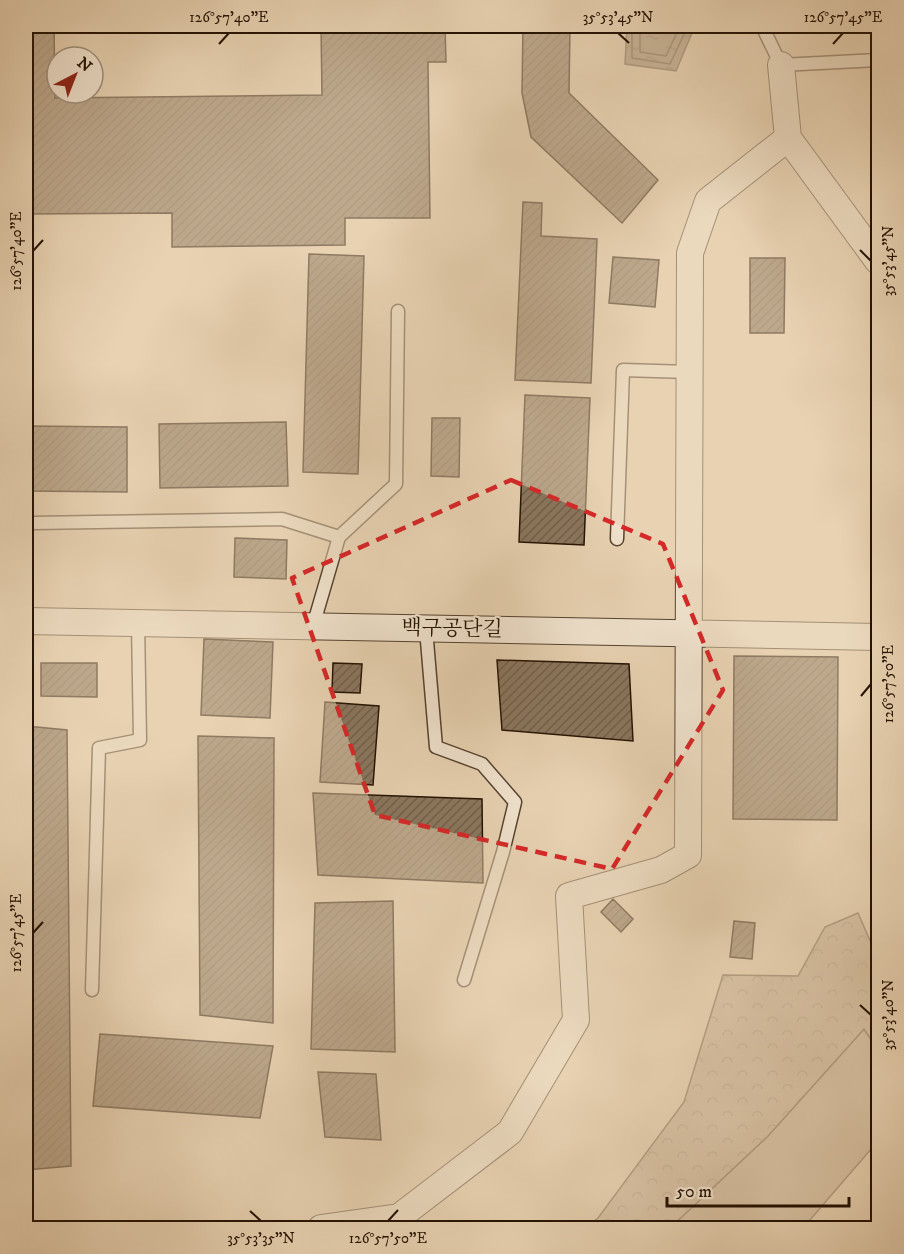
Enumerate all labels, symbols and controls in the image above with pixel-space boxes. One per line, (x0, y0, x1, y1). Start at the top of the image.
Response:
text: 126°57'40"E (189, 8, 269, 27)
text: 35°53'45"N (583, 8, 653, 27)
text: 126°57'45"E (804, 8, 883, 27)
north arrow (45, 45, 105, 105)
text: N (73, 53, 96, 76)
text: 126°57'40"E (7, 211, 26, 291)
text: 35°53'45"N (879, 226, 898, 296)
street label: 백구공단길 (401, 615, 503, 643)
text: 126°57'50"E (879, 644, 898, 723)
text: 126°57'45"E (7, 893, 26, 972)
text: 35°53'40"N (879, 979, 898, 1051)
scale bar (667, 1170, 848, 1208)
text: 50 m (676, 1181, 712, 1203)
text: 35°53'35"N (227, 1229, 295, 1248)
text: 126°57'50"E (349, 1229, 428, 1248)

